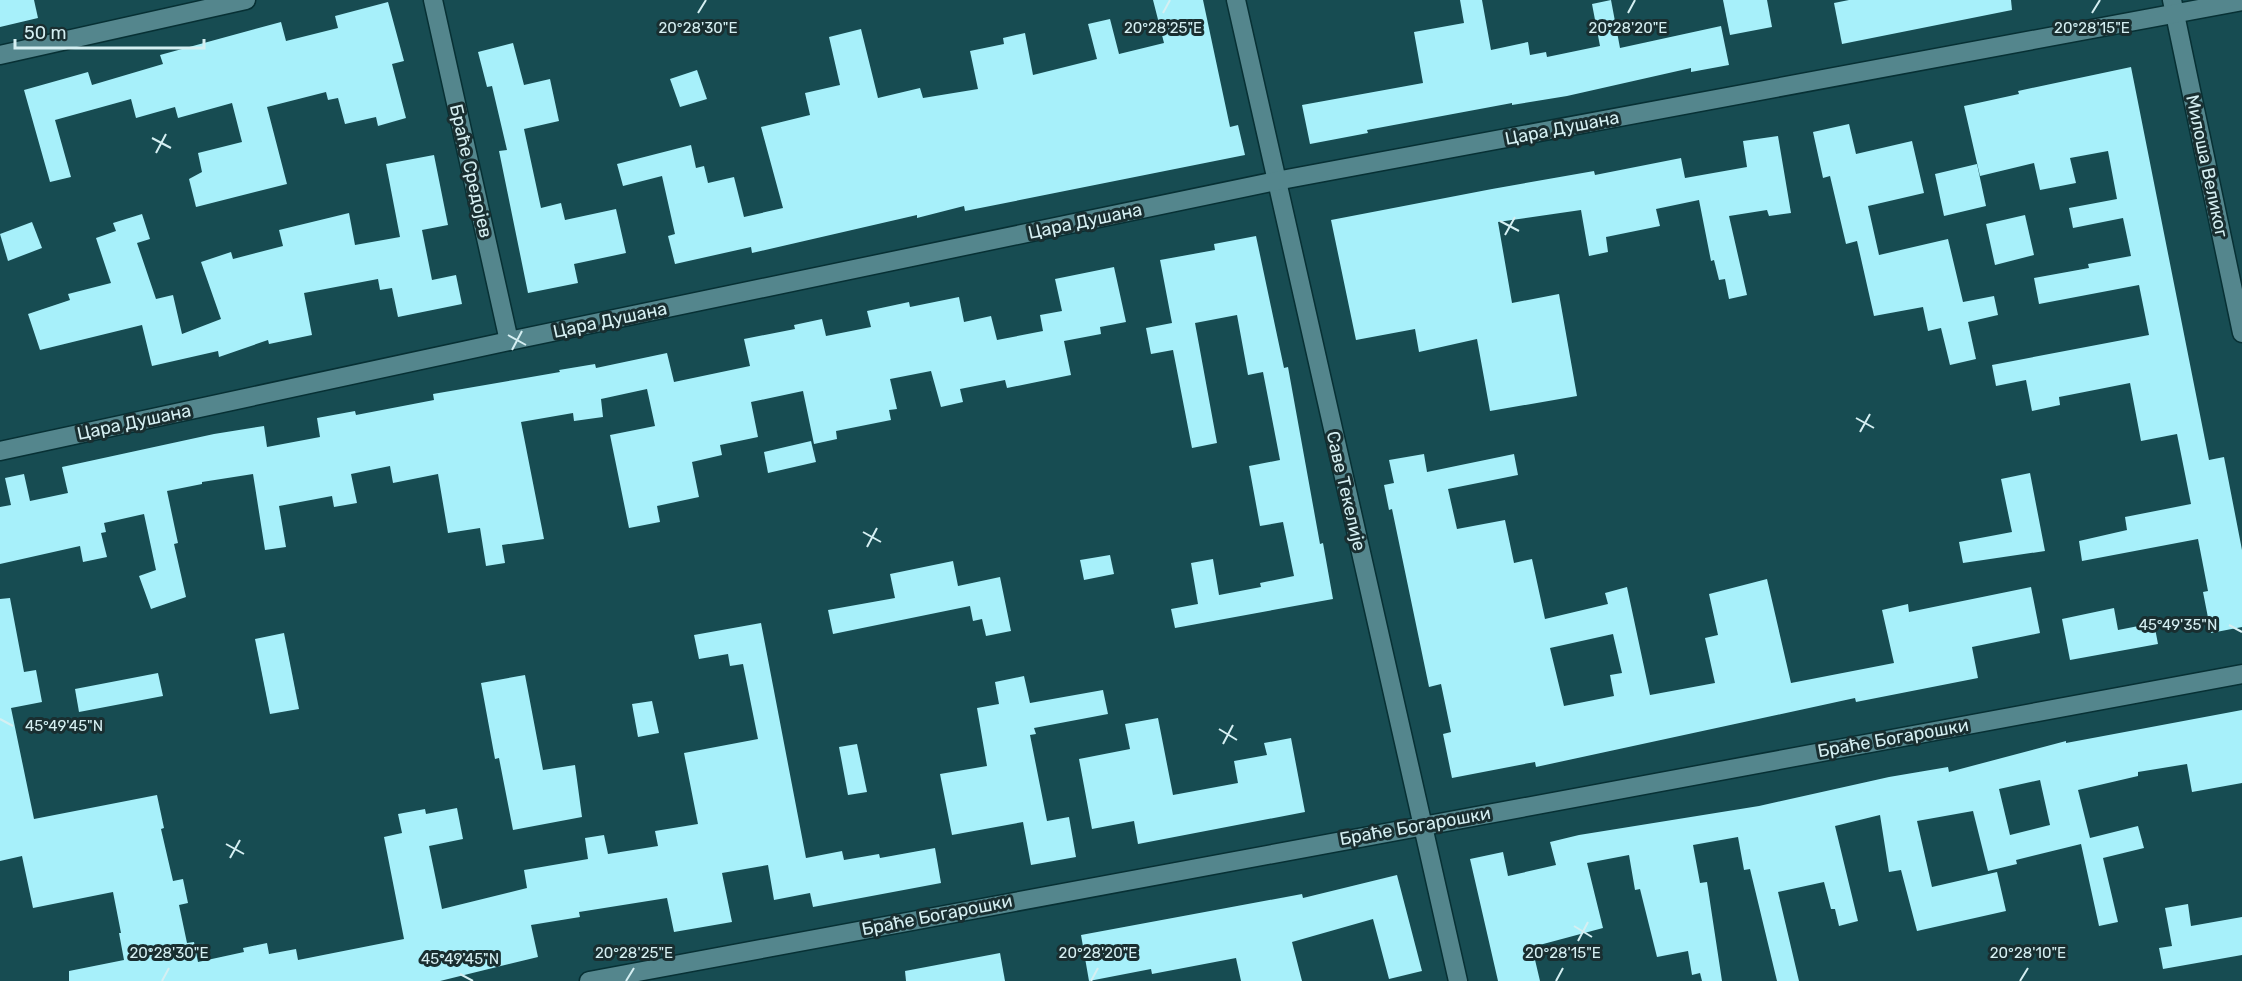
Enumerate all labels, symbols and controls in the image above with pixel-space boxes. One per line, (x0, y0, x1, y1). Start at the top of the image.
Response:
scale bar (15, 12, 204, 50)
text: 20°28'30"E (658, 19, 738, 37)
text: 20°28'25"E (1124, 19, 1202, 37)
text: 20°28'20"E (1589, 19, 1667, 37)
text: 20°28'15"E (2054, 19, 2130, 37)
text: 50 m (24, 22, 67, 44)
street label: Милоша Великог (2181, 93, 2233, 240)
street label: Браће Средојев (445, 102, 497, 240)
street label: Цара Душана (1503, 106, 1621, 150)
street label: Цара Душана (1026, 198, 1144, 244)
street label: Цара Душана (551, 297, 669, 343)
street label: Цара Душана (75, 399, 193, 445)
street label: Саве Текелије (1322, 429, 1370, 553)
text: 45°49'35"N (2139, 616, 2217, 634)
street label: Браће Богарошки (1816, 714, 1970, 762)
text: 45°49'45"N (25, 717, 103, 735)
street label: Браће Богарошки (1338, 802, 1492, 850)
street label: Браће Богарошки (860, 890, 1014, 940)
text: 20°28'30"E (129, 944, 209, 962)
text: 20°28'25"E (595, 944, 673, 962)
text: 20°28'20"E (1059, 944, 1137, 962)
text: 20°28'15"E (1525, 944, 1601, 962)
text: 20°28'10"E (1990, 944, 2066, 962)
text: 45°49'45"N (421, 950, 499, 968)

